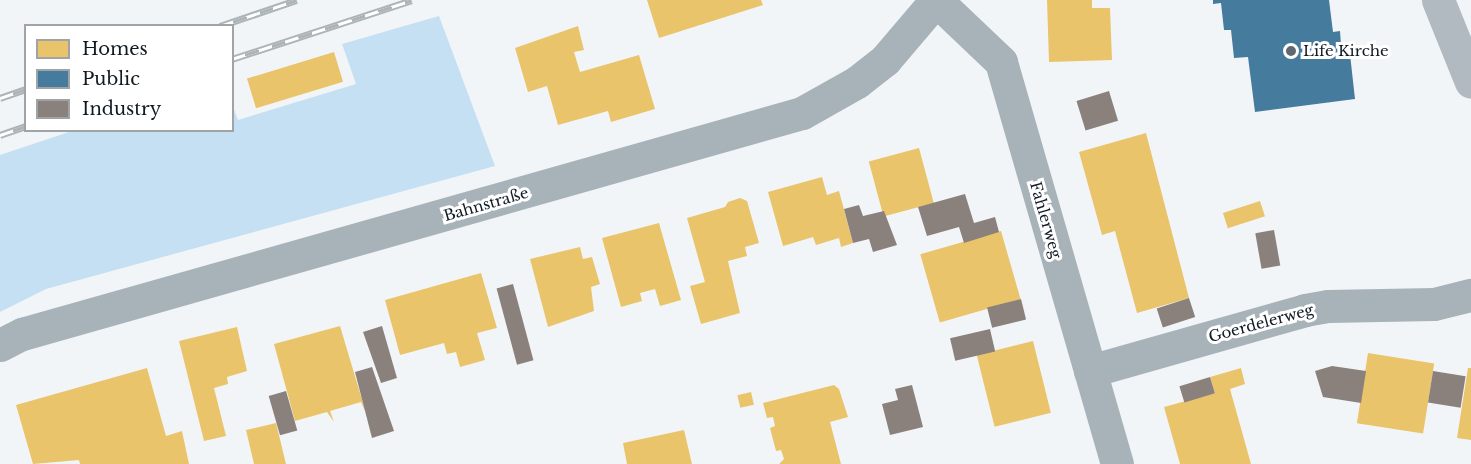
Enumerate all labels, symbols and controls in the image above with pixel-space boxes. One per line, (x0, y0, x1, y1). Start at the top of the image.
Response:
legend (24, 24, 234, 132)
text: Homes (82, 38, 148, 60)
place label: Life Kirche (1303, 42, 1389, 60)
marker: Life Kirche (1284, 44, 1298, 58)
text: Public (82, 68, 140, 90)
text: Industry (82, 98, 161, 120)
street label: Fahlerweg (1026, 180, 1066, 260)
street label: Bahnstraße (442, 183, 530, 225)
street label: Goerdelerweg (1207, 300, 1315, 346)

